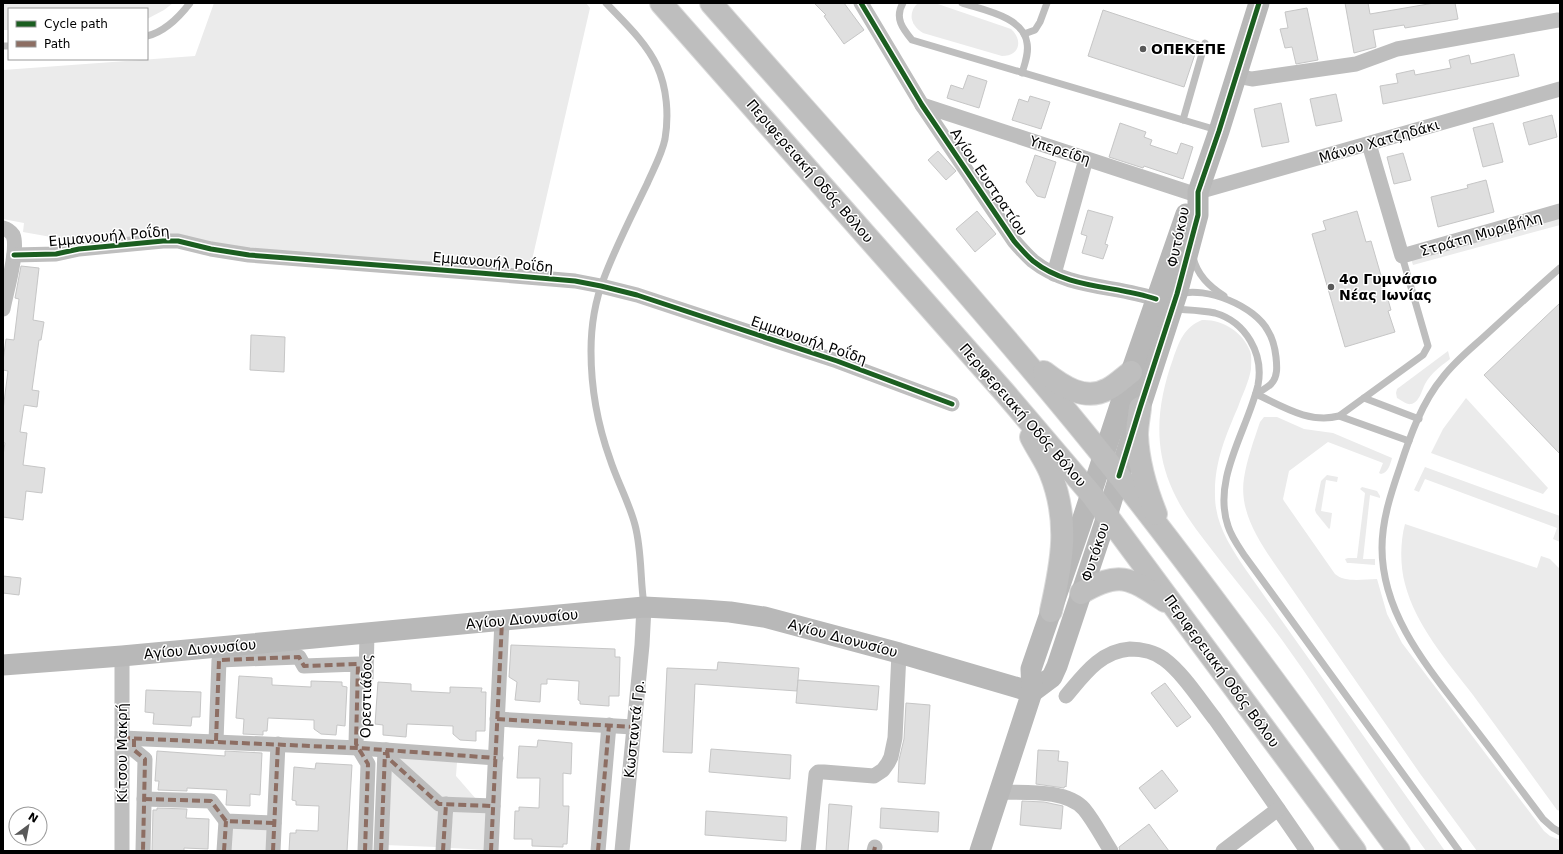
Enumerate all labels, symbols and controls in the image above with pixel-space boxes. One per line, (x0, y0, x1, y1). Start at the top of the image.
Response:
legend (8, 8, 148, 60)
text: Cycle path (44, 17, 108, 31)
text: Path (44, 37, 70, 51)
place label: ΟΠΕΚΕΠΕ (1151, 41, 1226, 57)
marker: ΟΠΕΚΕΠΕ (1138, 44, 1148, 54)
street label: Περιφερειακή Οδός Βόλου (743, 96, 877, 246)
street label: Μάνου Χατζηδάκι (1317, 116, 1441, 166)
street label: Αγίου Ευστρατίου (947, 125, 1031, 239)
street label: Υπερείδη (1027, 132, 1093, 167)
street label: Φυτόκου (1164, 205, 1192, 269)
street label: Στράτη Μυριβήλη (1418, 209, 1544, 259)
street label: Εμμανουήλ Ροΐδη (48, 222, 170, 249)
street label: Εμμανουήλ Ροΐδη (432, 248, 554, 275)
place label: 4ο Γυμνάσιο Νέας Ιωνίας (1339, 271, 1437, 303)
marker: 4ο Γυμνάσιο Νέας Ιωνίας (1326, 282, 1336, 292)
street label: Εμμανουήλ Ροΐδη (749, 312, 869, 367)
street label: Περιφερειακή Οδός Βόλου (956, 340, 1090, 490)
street label: Φυτόκου (1078, 521, 1112, 583)
street label: Περιφερειακή Οδός Βόλου (1161, 592, 1283, 750)
street label: Αγίου Διονυσίου (465, 606, 579, 632)
street label: Αγίου Διονυσίου (786, 616, 900, 660)
street label: Αγίου Διονυσίου (143, 636, 257, 662)
street label: Ορεστιάδος (357, 654, 375, 738)
street label: Κωσταντά Γρ. (621, 679, 647, 779)
street label: Κίτσου Μακρή (114, 703, 130, 803)
north arrow (8, 806, 48, 846)
text: N (26, 810, 40, 826)

